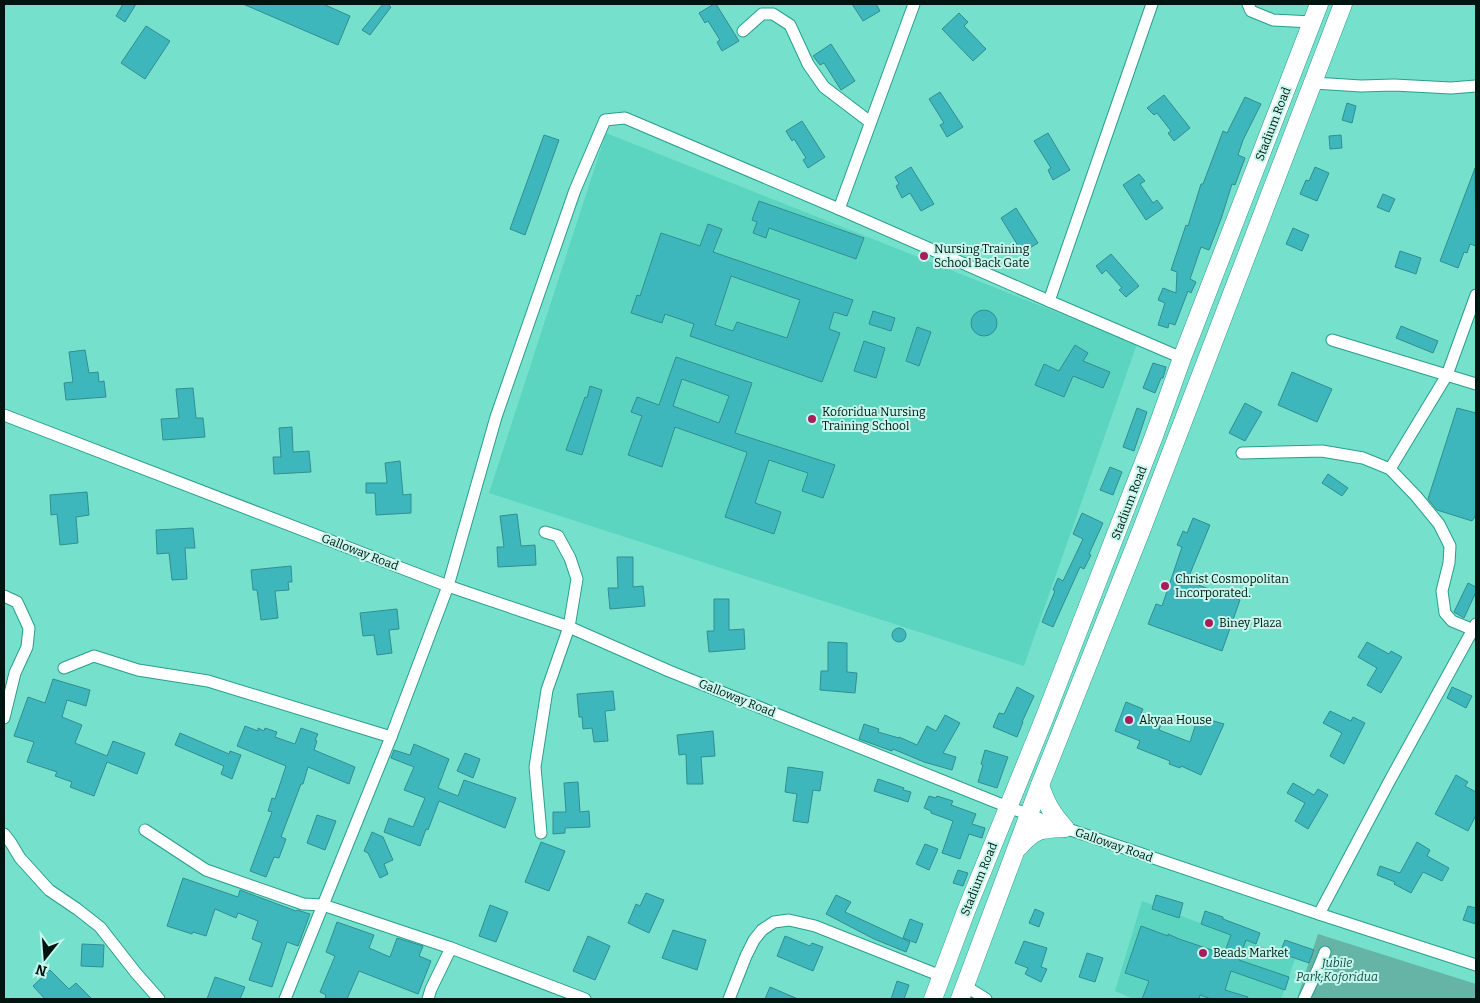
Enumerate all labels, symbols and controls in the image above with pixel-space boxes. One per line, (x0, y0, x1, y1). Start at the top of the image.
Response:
street label: Stadium Road (1252, 85, 1294, 163)
place label: Nursing Training School Back Gate (934, 242, 1030, 270)
marker: Nursing Training School Back Gate (918, 250, 930, 262)
place label: Koforidua Nursing Training School (822, 405, 926, 433)
marker: Koforidua Nursing Training School (806, 413, 818, 425)
street label: Stadium Road (1108, 464, 1150, 542)
street label: Galloway Road (320, 531, 400, 573)
place label: Christ Cosmopolitan Incorporated. (1175, 572, 1289, 600)
marker: Christ Cosmopolitan Incorporated. (1159, 580, 1171, 592)
place label: Biney Plaza (1219, 616, 1282, 630)
marker: Biney Plaza (1203, 617, 1215, 629)
street label: Galloway Road (697, 676, 777, 720)
place label: Akyaa House (1139, 713, 1212, 727)
marker: Akyaa House (1123, 714, 1135, 726)
street label: Galloway Road (1073, 825, 1155, 865)
street label: Stadium Road (958, 840, 1000, 918)
north arrow (20, 933, 70, 983)
place label: Beads Market (1213, 946, 1289, 960)
marker: Beads Market (1197, 947, 1209, 959)
park label: Jubile Park,Koforidua (1296, 956, 1378, 984)
text: N (34, 960, 49, 980)

